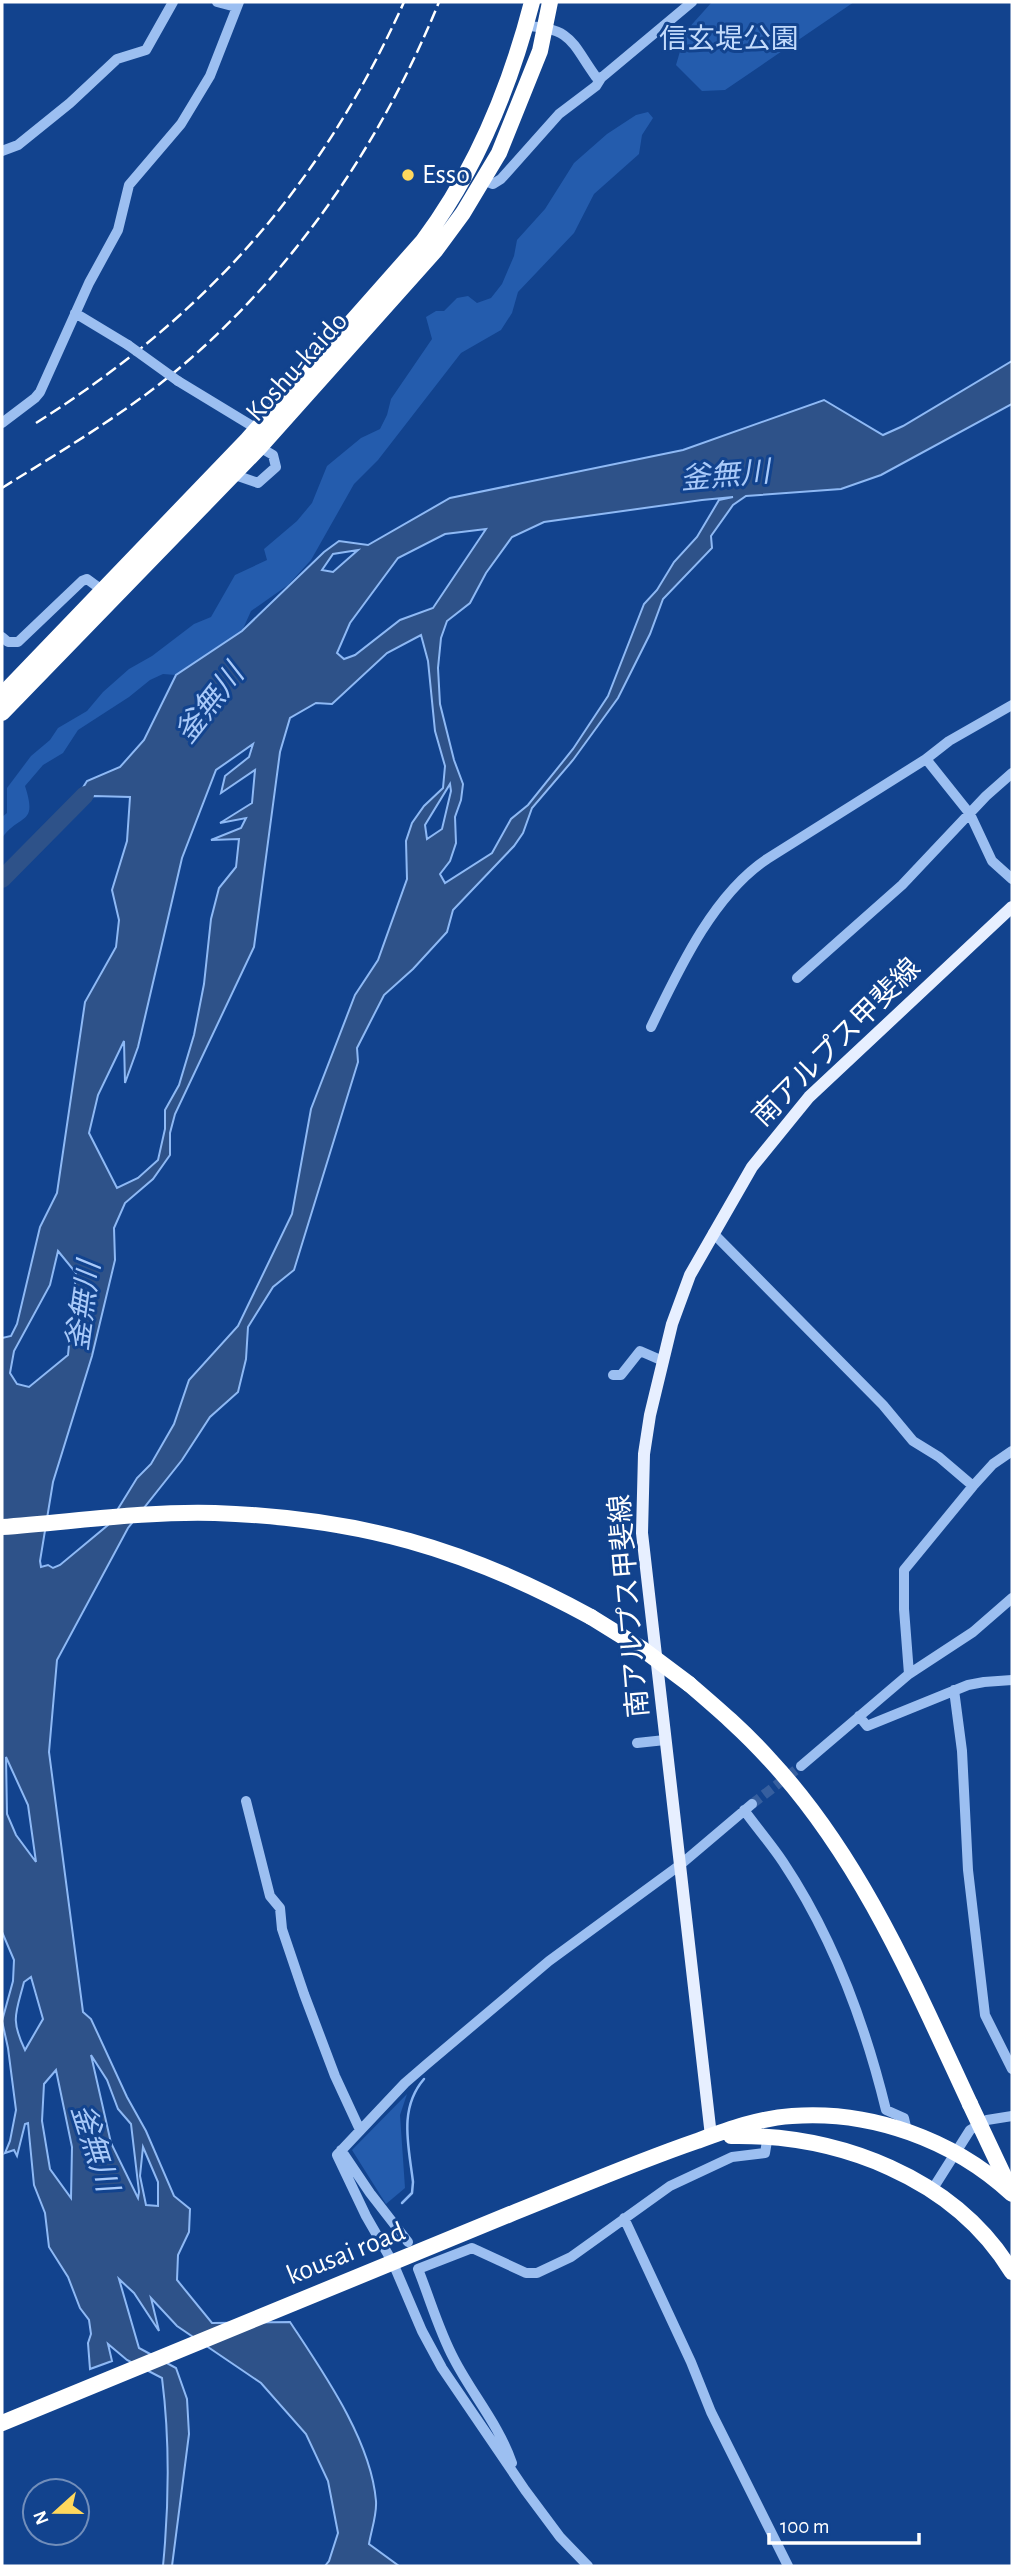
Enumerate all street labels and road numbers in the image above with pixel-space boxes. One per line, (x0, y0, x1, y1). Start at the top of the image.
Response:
street label: Koshu-kaido (241, 307, 353, 427)
street label: 南アルプス甲斐線 (747, 953, 926, 1132)
street label: 南アルプス甲斐線 (604, 1493, 654, 1719)
street label: kousai road (283, 2218, 409, 2290)

